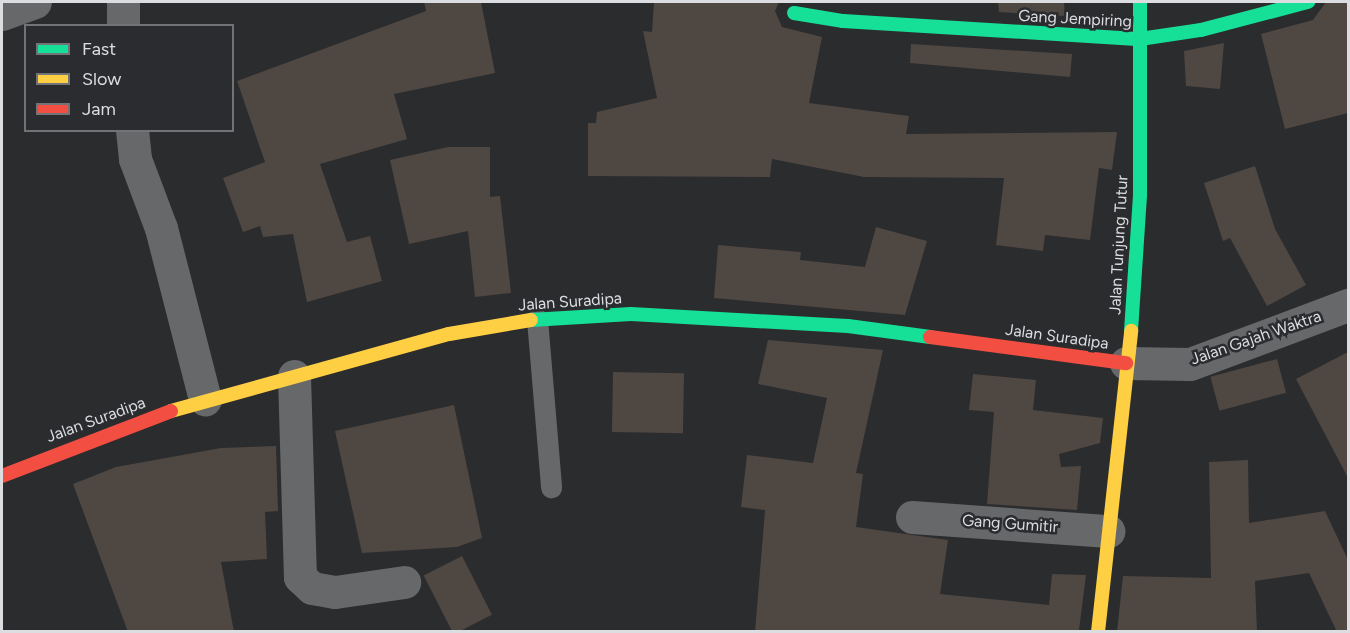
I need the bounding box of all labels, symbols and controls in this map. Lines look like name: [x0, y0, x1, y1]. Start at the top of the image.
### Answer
street label: Gang Jempiring: [1018, 6, 1132, 32]
legend: [24, 24, 234, 132]
text: Fast: [82, 38, 116, 60]
text: Slow: [82, 68, 121, 90]
text: Jam: [82, 98, 116, 120]
street label: Jalan Tunjung Tutur: [1106, 175, 1132, 315]
street label: Jalan Suradipa: [517, 289, 623, 315]
street label: Jalan Gajah Waktra: [1188, 307, 1324, 369]
street label: Jalan Suradipa: [1004, 320, 1110, 354]
street label: Jalan Suradipa: [44, 393, 148, 447]
street label: Gang Gumitir: [961, 511, 1059, 537]

